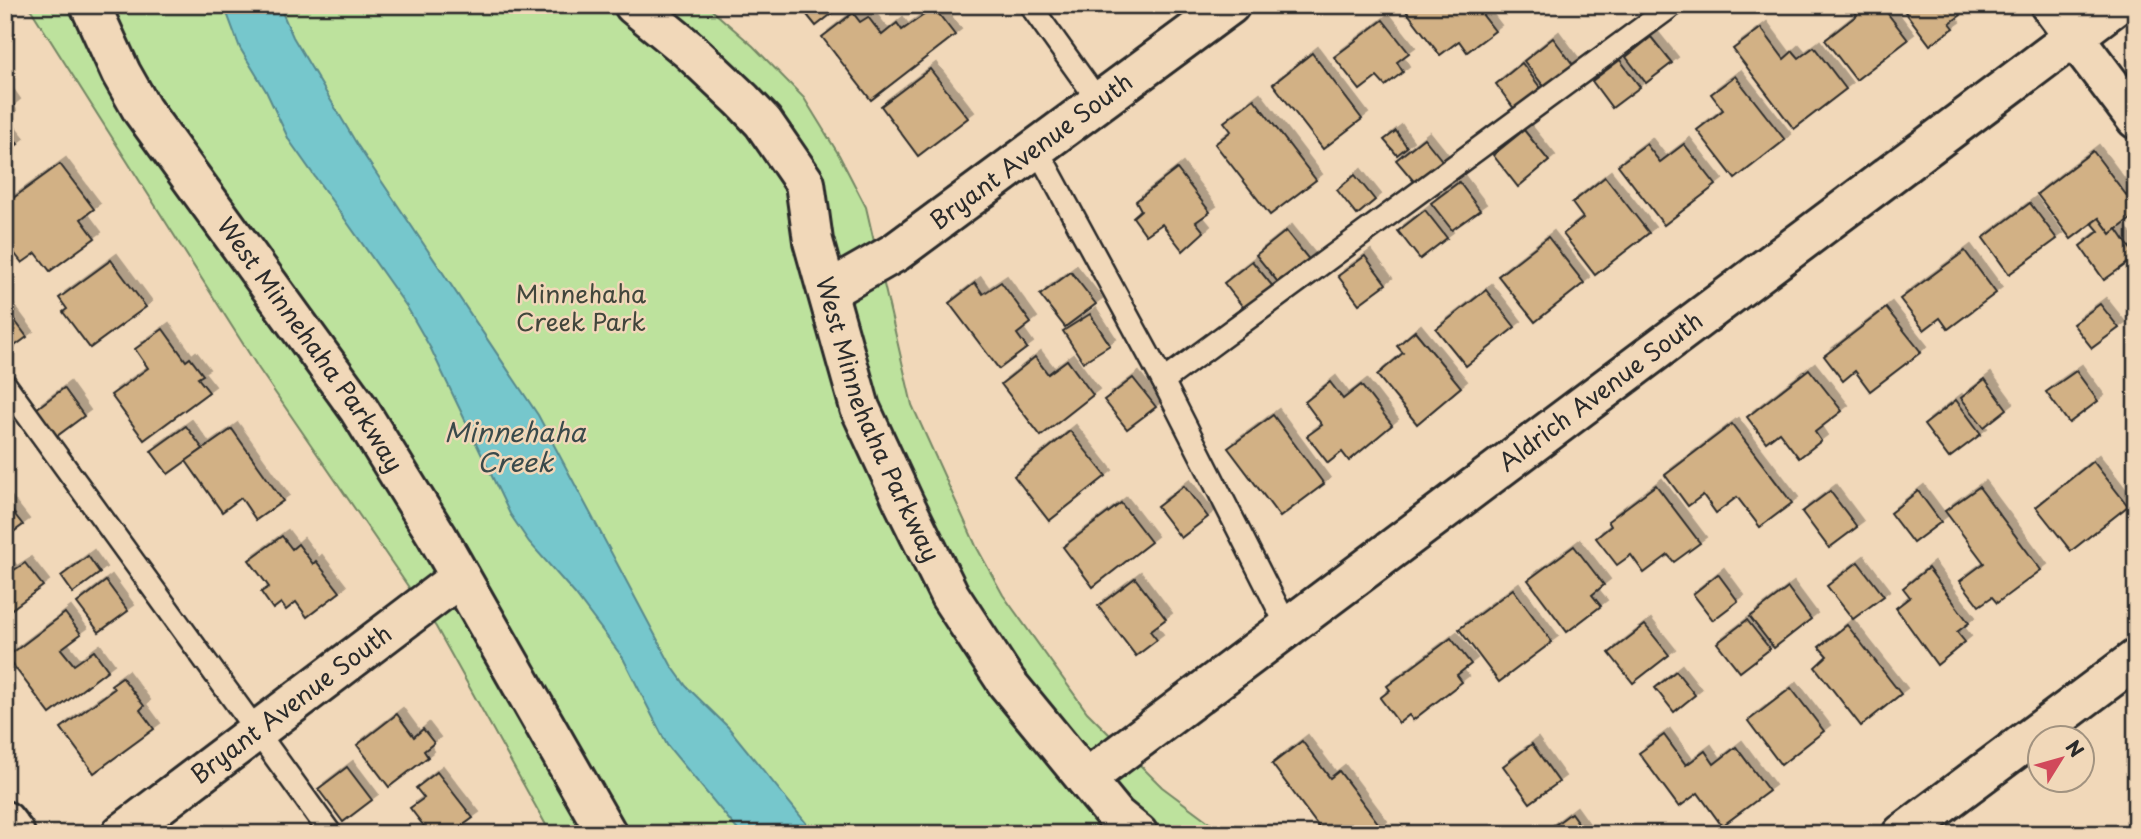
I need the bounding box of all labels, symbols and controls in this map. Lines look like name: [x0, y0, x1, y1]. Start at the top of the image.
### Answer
street label: Bryant Avenue South: [921, 63, 1139, 237]
street label: West Minnehaha Parkway: [209, 209, 413, 478]
street label: West Minnehaha Parkway: [808, 272, 950, 567]
park label: Minnehaha Creek Park: [516, 275, 646, 339]
street label: Aldrich Avenue South: [1490, 302, 1709, 479]
water label: Minnehaha Creek: [444, 412, 586, 481]
street label: Bryant Avenue South: [182, 615, 399, 791]
north arrow: [2025, 724, 2096, 794]
text: N: [2060, 734, 2091, 763]

